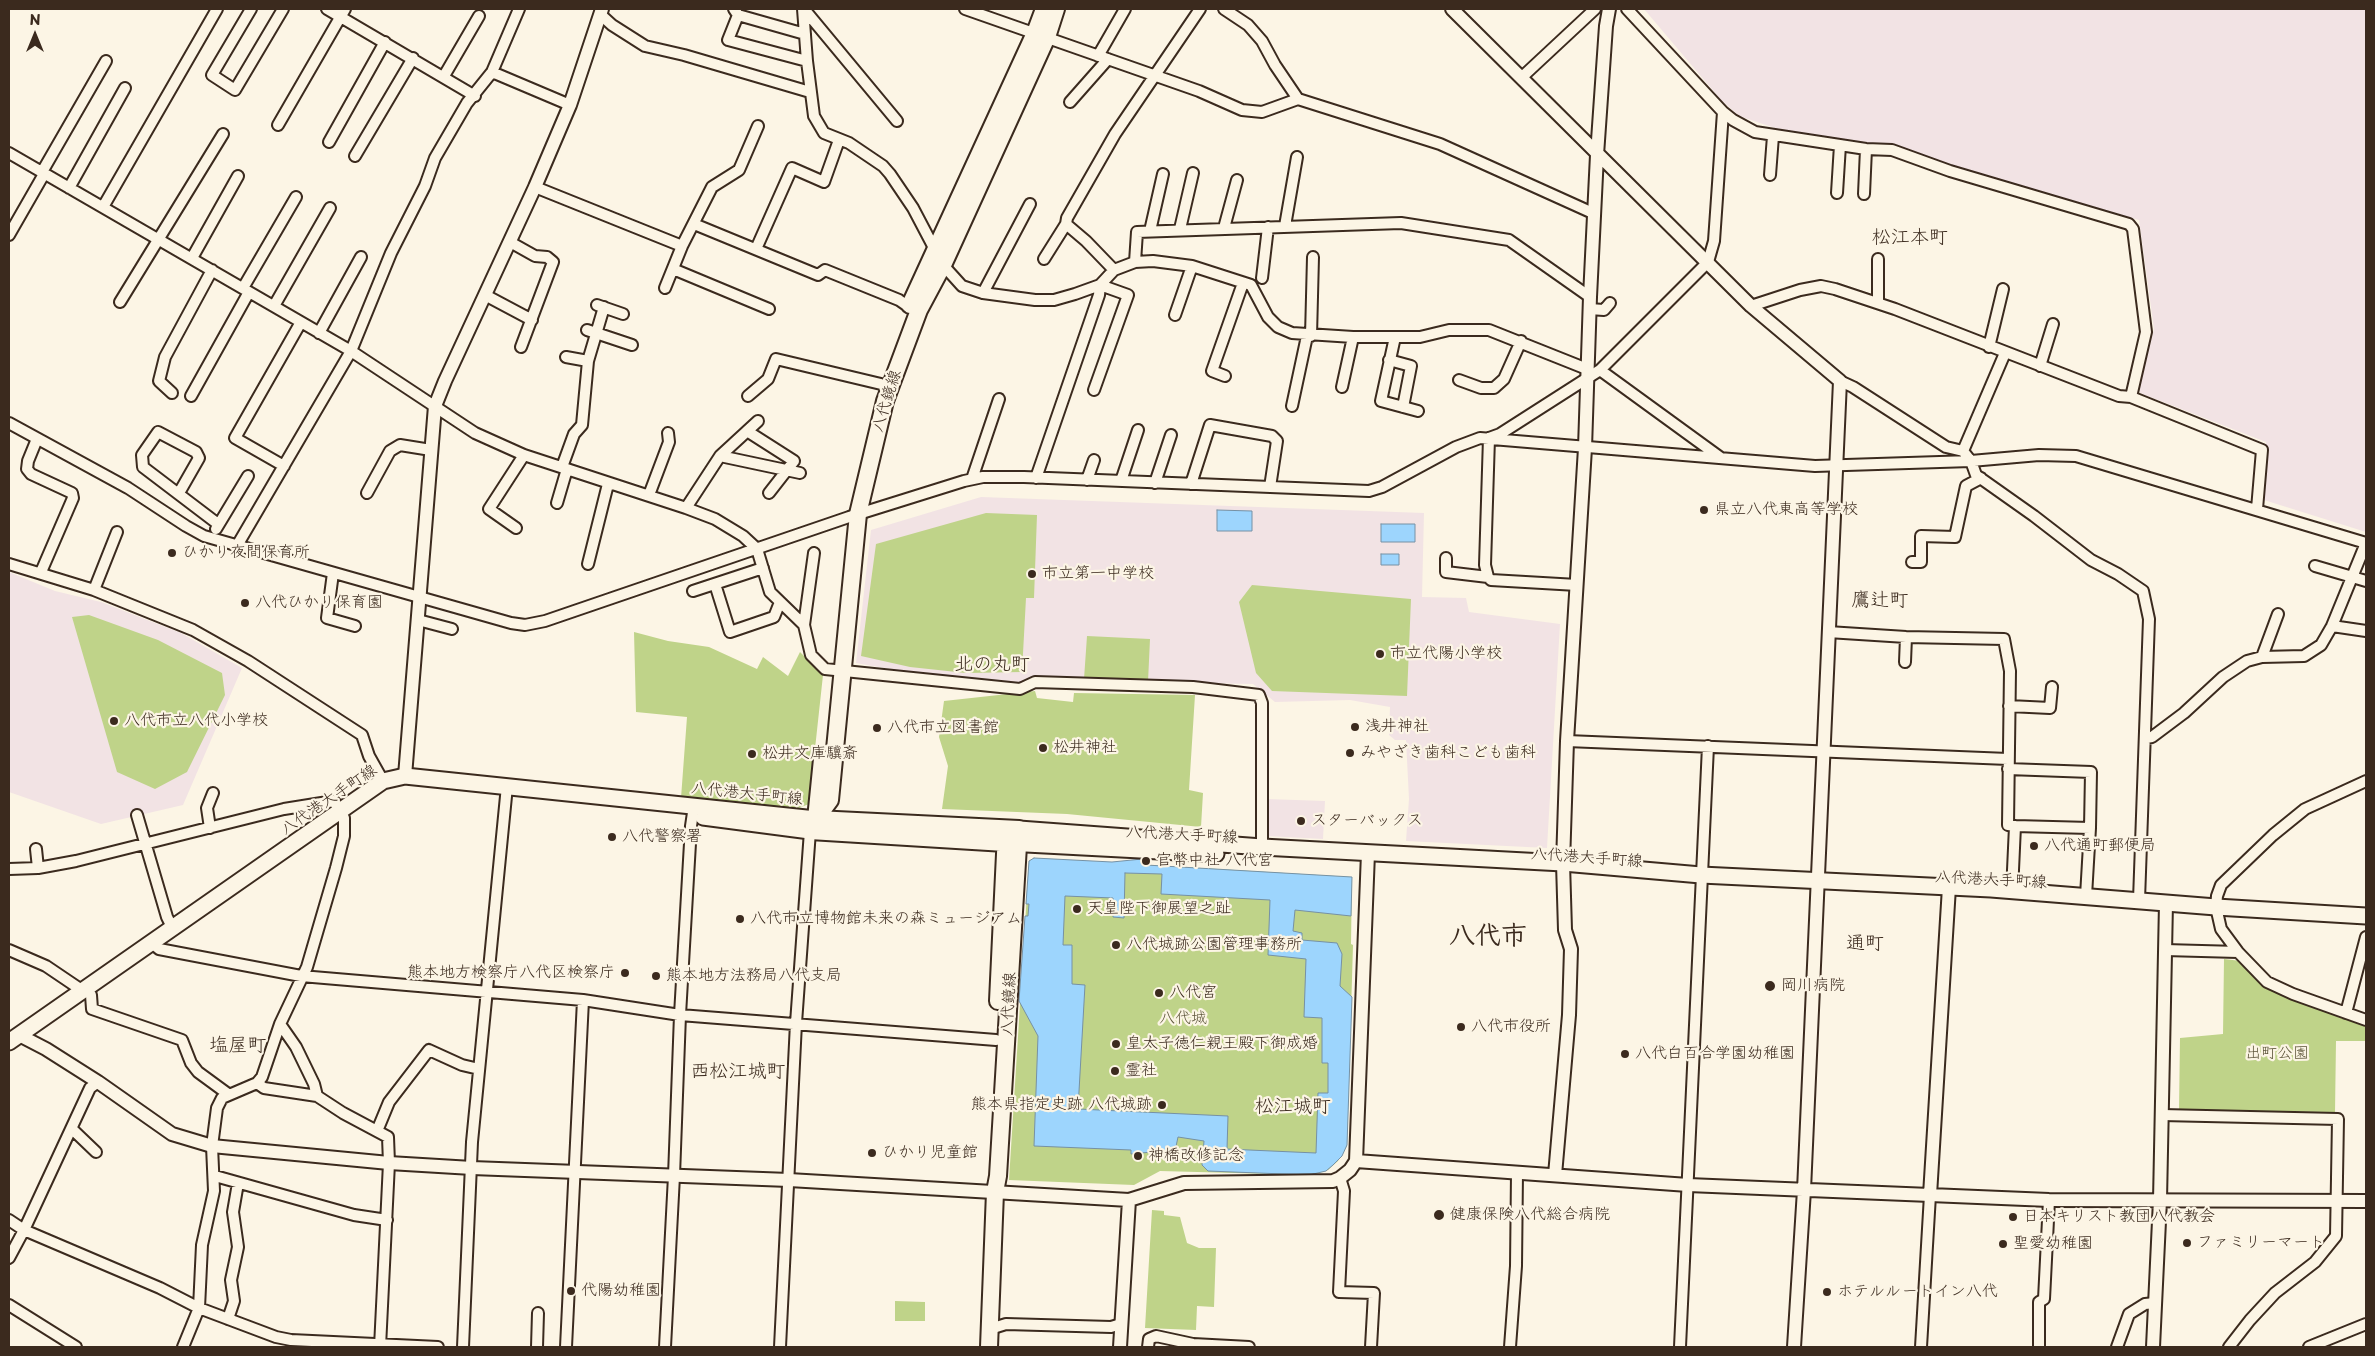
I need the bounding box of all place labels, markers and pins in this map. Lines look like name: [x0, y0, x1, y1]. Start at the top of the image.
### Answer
place label: 県立八代東高等学校: [1714, 500, 1858, 520]
marker: 県立八代東高等学校: [1698, 504, 1710, 516]
place label: ひかり夜間保育所: [182, 543, 310, 563]
marker: ひかり夜間保育所: [166, 547, 178, 559]
place label: 市立第一中学校: [1042, 564, 1154, 584]
marker: 市立第一中学校: [1026, 568, 1038, 580]
place label: 八代ひかり保育園: [255, 593, 383, 613]
marker: 八代ひかり保育園: [239, 597, 251, 609]
place label: 市立代陽小学校: [1390, 644, 1502, 664]
marker: 市立代陽小学校: [1374, 648, 1386, 660]
place label: 八代市立八代小学校: [124, 711, 268, 731]
marker: 八代市立八代小学校: [108, 715, 120, 727]
place label: 浅井神社: [1365, 717, 1429, 737]
place label: 八代市立図書館: [887, 718, 999, 738]
marker: 浅井神社: [1349, 721, 1361, 733]
marker: 八代市立図書館: [871, 722, 883, 734]
place label: 松井神社: [1053, 738, 1117, 758]
marker: 松井神社: [1037, 742, 1049, 754]
place label: みやざき歯科こども歯科: [1360, 743, 1536, 763]
place label: 松井文庫驥斎: [762, 744, 858, 764]
marker: みやざき歯科こども歯科: [1344, 747, 1356, 759]
marker: 松井文庫驥斎: [746, 748, 758, 760]
place label: スターバックス: [1311, 811, 1423, 831]
marker: スターバックス: [1295, 815, 1307, 827]
place label: 八代警察署: [622, 827, 702, 847]
marker: 八代警察署: [606, 831, 618, 843]
place label: 八代通町郵便局: [2044, 836, 2156, 856]
marker: 八代通町郵便局: [2028, 840, 2040, 852]
place label: 官幣中社 八代宮: [1156, 851, 1273, 871]
marker: 官幣中社 八代宮: [1140, 855, 1152, 867]
place label: 天皇陛下御展望之趾: [1087, 899, 1231, 919]
marker: 天皇陛下御展望之趾: [1071, 903, 1083, 915]
place label: 八代市立博物館未来の森ミュージアム: [750, 909, 1022, 929]
marker: 八代市立博物館未来の森ミュージアム: [734, 913, 746, 925]
place label: 八代城跡公園管理事務所: [1126, 935, 1302, 955]
marker: 八代城跡公園管理事務所: [1110, 939, 1122, 951]
place label: 熊本地方検察庁八代区検察庁: [407, 963, 615, 983]
place label: 熊本地方法務局八代支局: [666, 966, 842, 986]
marker: 熊本地方検察庁八代区検察庁: [619, 967, 631, 979]
marker: 熊本地方法務局八代支局: [650, 970, 662, 982]
place label: 岡川病院: [1781, 976, 1845, 996]
marker: 岡川病院: [1763, 979, 1777, 993]
place label: 八代宮: [1169, 983, 1217, 1003]
marker: 八代宮: [1153, 987, 1165, 999]
place label: 八代市役所: [1471, 1017, 1551, 1037]
marker: 八代市役所: [1455, 1021, 1467, 1033]
place label: 皇太子徳仁親王殿下御成婚: [1126, 1034, 1318, 1054]
marker: 皇太子徳仁親王殿下御成婚: [1110, 1038, 1122, 1050]
place label: 八代白百合学園幼稚園: [1635, 1044, 1795, 1064]
marker: 八代白百合学園幼稚園: [1619, 1048, 1631, 1060]
place label: 霊社: [1125, 1061, 1157, 1081]
marker: 霊社: [1109, 1065, 1121, 1077]
place label: 熊本県指定史跡 八代城跡: [971, 1095, 1152, 1115]
marker: 熊本県指定史跡 八代城跡: [1156, 1099, 1168, 1111]
place label: ひかり児童館: [882, 1143, 978, 1163]
place label: 神橋改修記念: [1148, 1146, 1244, 1166]
marker: ひかり児童館: [866, 1147, 878, 1159]
marker: 神橋改修記念: [1132, 1150, 1144, 1162]
place label: 健康保険八代総合病院: [1450, 1205, 1610, 1225]
place label: 日本キリスト教団八代教会: [2023, 1207, 2215, 1227]
marker: 健康保険八代総合病院: [1432, 1208, 1446, 1222]
marker: 日本キリスト教団八代教会: [2007, 1211, 2019, 1223]
place label: ファミリーマート: [2197, 1233, 2325, 1253]
place label: 聖愛幼稚園: [2013, 1234, 2093, 1254]
marker: ファミリーマート: [2181, 1237, 2193, 1249]
marker: 聖愛幼稚園: [1997, 1238, 2009, 1250]
place label: 代陽幼稚園: [581, 1281, 661, 1301]
place label: ホテルルートイン八代: [1837, 1282, 1998, 1302]
marker: 代陽幼稚園: [565, 1285, 577, 1297]
marker: ホテルルートイン八代: [1821, 1286, 1833, 1298]

